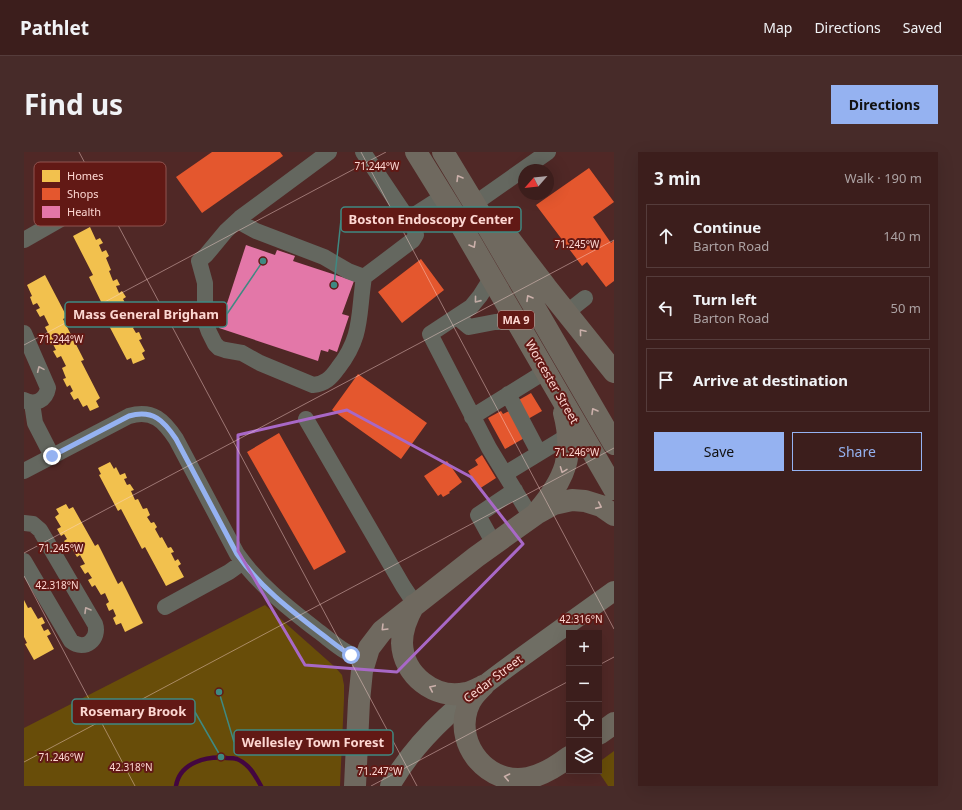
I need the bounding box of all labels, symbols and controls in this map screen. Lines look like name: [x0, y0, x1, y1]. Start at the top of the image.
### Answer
text: Pathlet: [20, 15, 89, 41]
text: Map: [763, 18, 792, 37]
text: Directions: [814, 18, 881, 37]
text: Saved: [903, 18, 942, 37]
text: Find us: [24, 85, 123, 123]
button: Directions: [831, 85, 938, 124]
text: 71.244°W: [355, 159, 400, 173]
legend: [34, 162, 166, 226]
north arrow: [518, 164, 554, 200]
text: 3 min: [654, 167, 701, 190]
text: Homes: [67, 168, 104, 183]
text: Walk · 190 m: [844, 169, 922, 187]
one-way arrow: [456, 175, 463, 182]
text: Shops: [67, 186, 99, 201]
text: Health: [67, 204, 101, 219]
callout: Boston Endoscopy Center: [341, 207, 521, 232]
text: Boston Endoscopy Center: [349, 210, 514, 228]
text: Continue: [693, 217, 761, 237]
icon: ahead: [655, 225, 677, 247]
text: 140 m: [883, 227, 921, 245]
text: 71.245°W: [555, 237, 600, 251]
text: Barton Road: [693, 237, 769, 255]
one-way arrow: [468, 241, 475, 248]
text: Turn left: [693, 289, 757, 309]
one-way arrow: [475, 295, 482, 302]
one-way arrow: [527, 295, 534, 302]
icon: left: [655, 297, 677, 319]
text: 50 m: [891, 299, 921, 317]
callout: Mass General Brigham: [65, 302, 227, 327]
text: Mass General Brigham: [73, 305, 219, 323]
text: Barton Road: [693, 309, 769, 327]
road number: MA 9: [498, 311, 534, 329]
one-way arrow: [580, 330, 587, 337]
text: 71.244°W: [39, 332, 84, 346]
street label: Worcester Street: [522, 337, 584, 427]
one-way arrow: [37, 365, 45, 373]
icon: arrive: [655, 369, 677, 391]
text: Arrive at destination: [693, 370, 848, 390]
one-way arrow: [592, 407, 599, 415]
button: Save: [654, 432, 784, 471]
button: Share: [792, 432, 922, 471]
text: 71.246°W: [555, 445, 600, 459]
route end: [43, 447, 61, 465]
one-way arrow: [560, 466, 568, 473]
one-way arrow: [595, 501, 602, 509]
text: 71.245°W: [39, 541, 84, 555]
text: 42.318°N: [35, 578, 79, 592]
one-way arrow: [84, 607, 91, 614]
text: 42.316°N: [559, 612, 603, 626]
one-way arrow: [381, 624, 389, 631]
map controls: [566, 630, 602, 774]
button: +: [566, 630, 602, 666]
route start: [342, 646, 360, 664]
street label: Cedar Street: [460, 650, 526, 706]
button: −: [566, 666, 602, 702]
one-way arrow: [429, 685, 437, 693]
callout: Rosemary Brook: [72, 699, 195, 724]
text: Rosemary Brook: [80, 702, 187, 720]
button: locate: [566, 702, 602, 738]
callout: Wellesley Town Forest: [234, 730, 393, 755]
text: Wellesley Town Forest: [242, 733, 385, 751]
button: layers: [566, 738, 602, 774]
text: 71.246°W: [39, 750, 84, 764]
text: 42.318°N: [109, 760, 153, 774]
text: 71.247°W: [358, 764, 403, 778]
one-way arrow: [504, 774, 510, 782]

